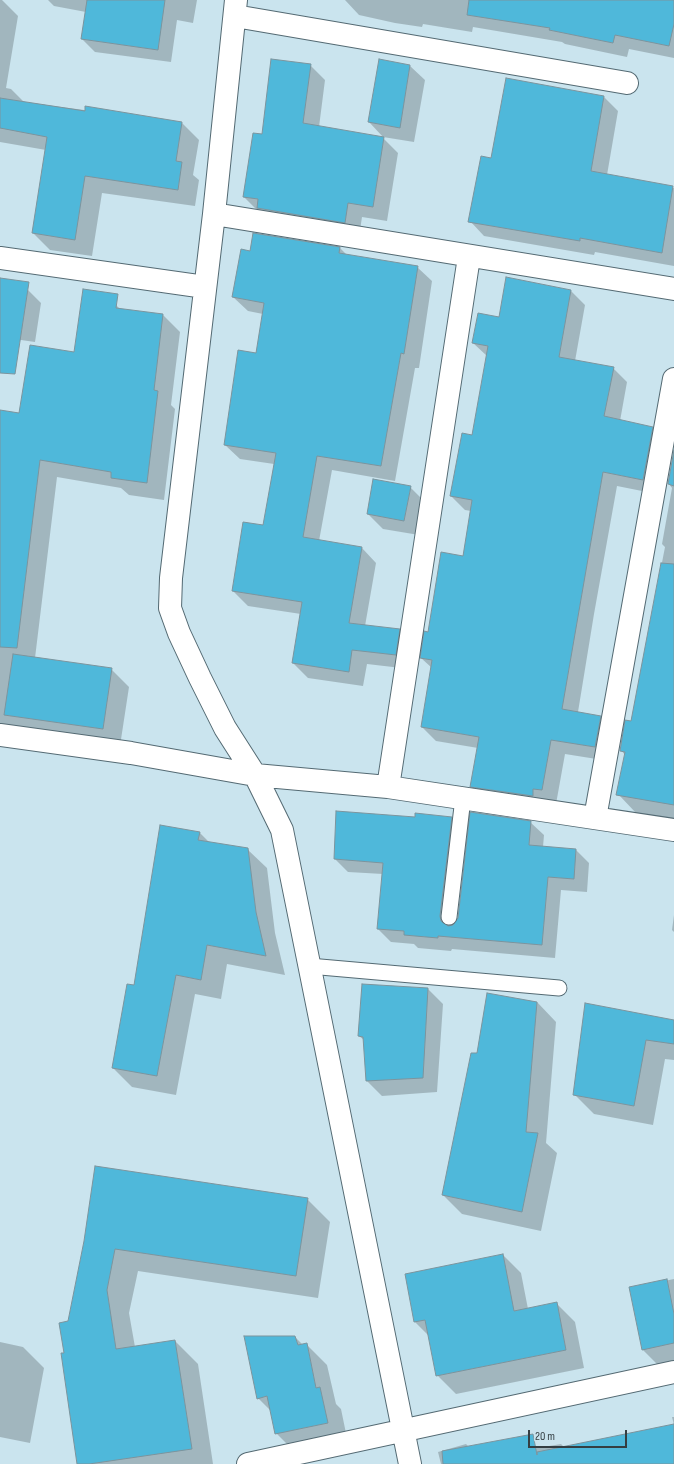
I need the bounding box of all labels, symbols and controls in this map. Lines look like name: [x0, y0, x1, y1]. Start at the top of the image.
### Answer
scale bar: [530, 1422, 629, 1448]
text: 20 m: [535, 1429, 555, 1444]

